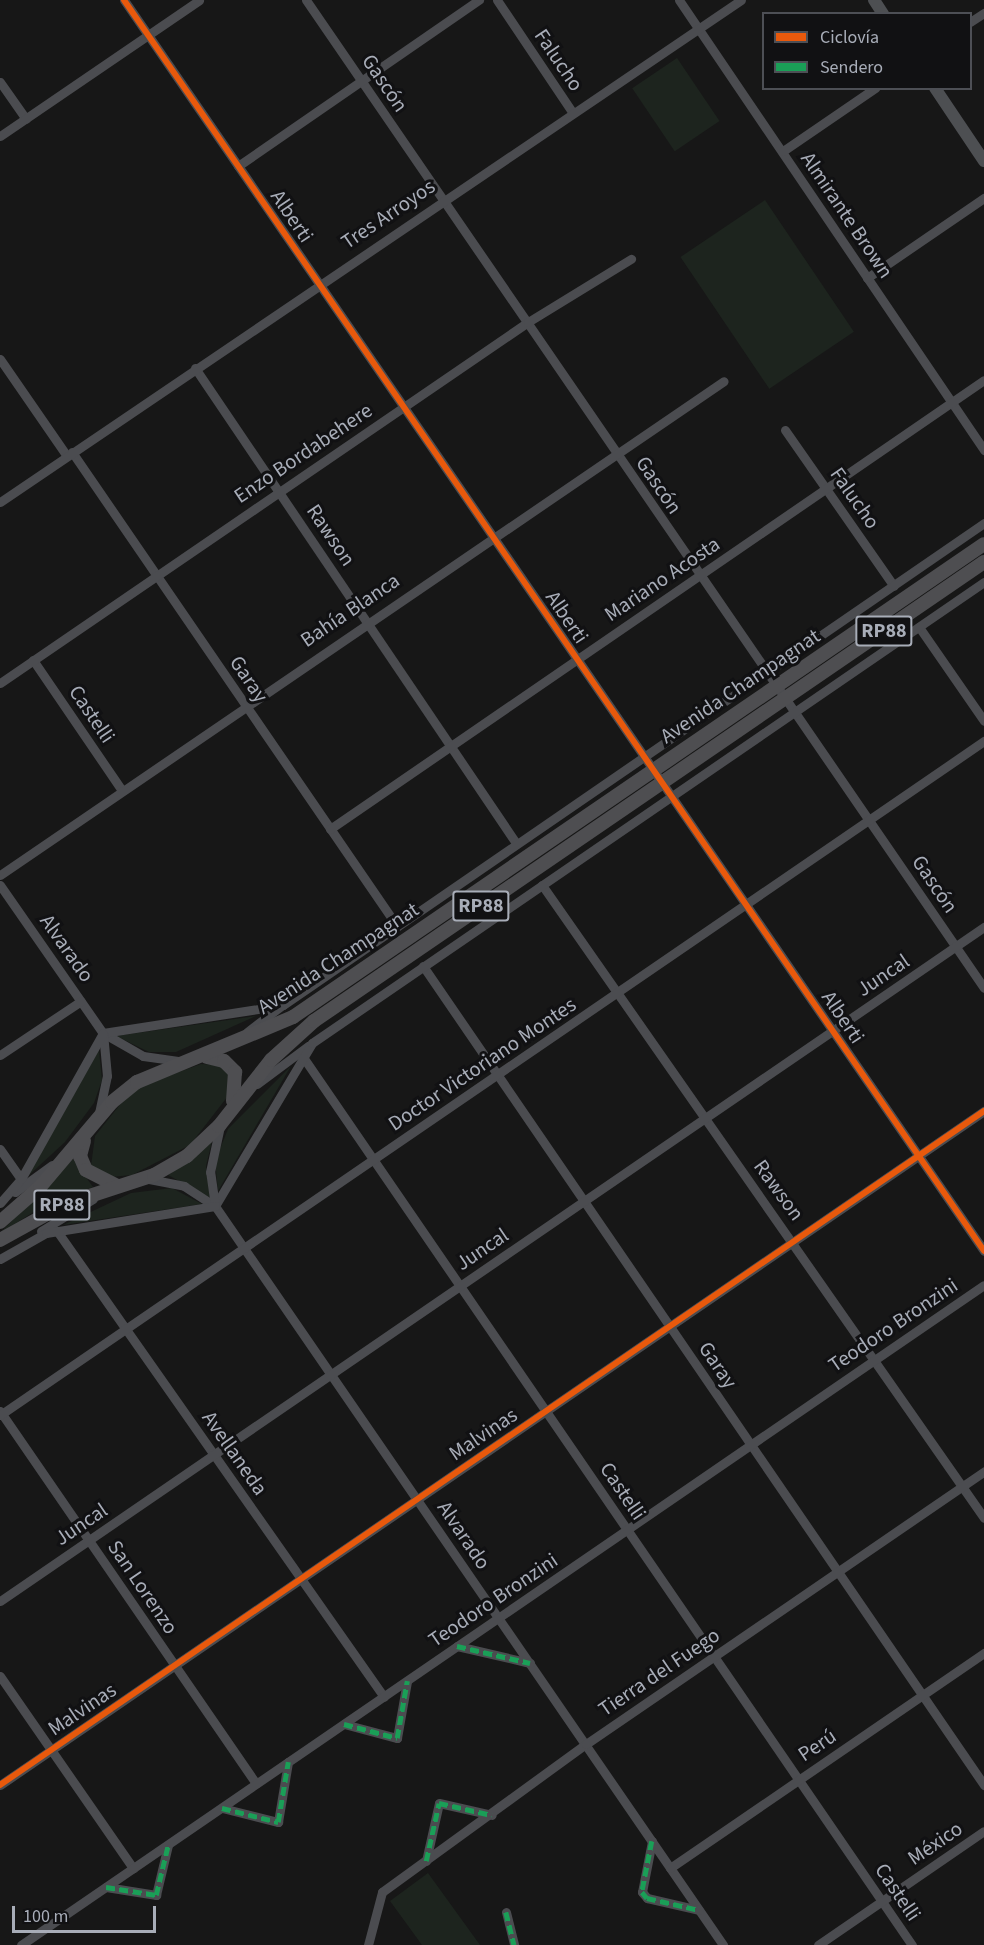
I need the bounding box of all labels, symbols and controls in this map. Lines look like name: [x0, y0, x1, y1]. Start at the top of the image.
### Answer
legend: [762, 12, 972, 90]
street label: Falucho: [529, 24, 589, 96]
text: Ciclovía: [820, 25, 879, 50]
street label: Gascón: [357, 49, 413, 117]
text: Sendero: [820, 55, 883, 80]
street label: Almirante Brown: [795, 147, 899, 283]
street label: Tres Arroyos: [336, 173, 440, 255]
street label: Alberti: [265, 185, 319, 247]
street label: Enzo Bordabehere: [229, 397, 377, 509]
street label: Gascón: [631, 451, 687, 519]
street label: Falucho: [825, 462, 885, 534]
street label: Rawson: [301, 499, 361, 571]
street label: Mariano Acosta: [600, 531, 724, 627]
street label: Bahía Blanca: [296, 568, 404, 652]
street label: Alberti: [540, 586, 594, 648]
road number: RP88: [854, 614, 914, 648]
street label: Avenida Champagnat: [655, 623, 825, 749]
street label: Garay: [224, 651, 274, 707]
street label: Castelli: [64, 680, 120, 748]
street label: Gascón: [907, 850, 963, 918]
road number: RP88: [451, 889, 511, 923]
street label: Avenida Champagnat: [253, 896, 423, 1020]
street label: Alvarado: [35, 909, 99, 987]
street label: Juncal: [852, 948, 914, 1002]
street label: Alberti: [816, 986, 870, 1048]
street label: Doctor Victoriano Montes: [383, 992, 581, 1136]
street label: Rawson: [748, 1155, 810, 1225]
road number: RP88: [32, 1188, 92, 1222]
street label: Juncal: [451, 1222, 513, 1276]
street label: Teodoro Bronzini: [824, 1273, 962, 1377]
street label: Garay: [693, 1337, 743, 1393]
street label: Malvinas: [444, 1402, 522, 1466]
street label: Avellaneda: [197, 1406, 273, 1500]
street label: Castelli: [595, 1457, 651, 1525]
street label: Alvarado: [432, 1496, 496, 1574]
street label: Juncal: [50, 1497, 112, 1551]
street label: San Lorenzo: [102, 1535, 184, 1639]
street label: Teodoro Bronzini: [424, 1548, 562, 1652]
street label: Tierra del Fuego: [594, 1622, 724, 1722]
street label: Malvinas: [43, 1677, 121, 1741]
street label: Perú: [793, 1723, 841, 1767]
street label: México: [903, 1816, 967, 1870]
street label: Castelli: [870, 1858, 926, 1926]
scale bar: [15, 1894, 159, 1932]
text: 100 m: [23, 1904, 68, 1929]

